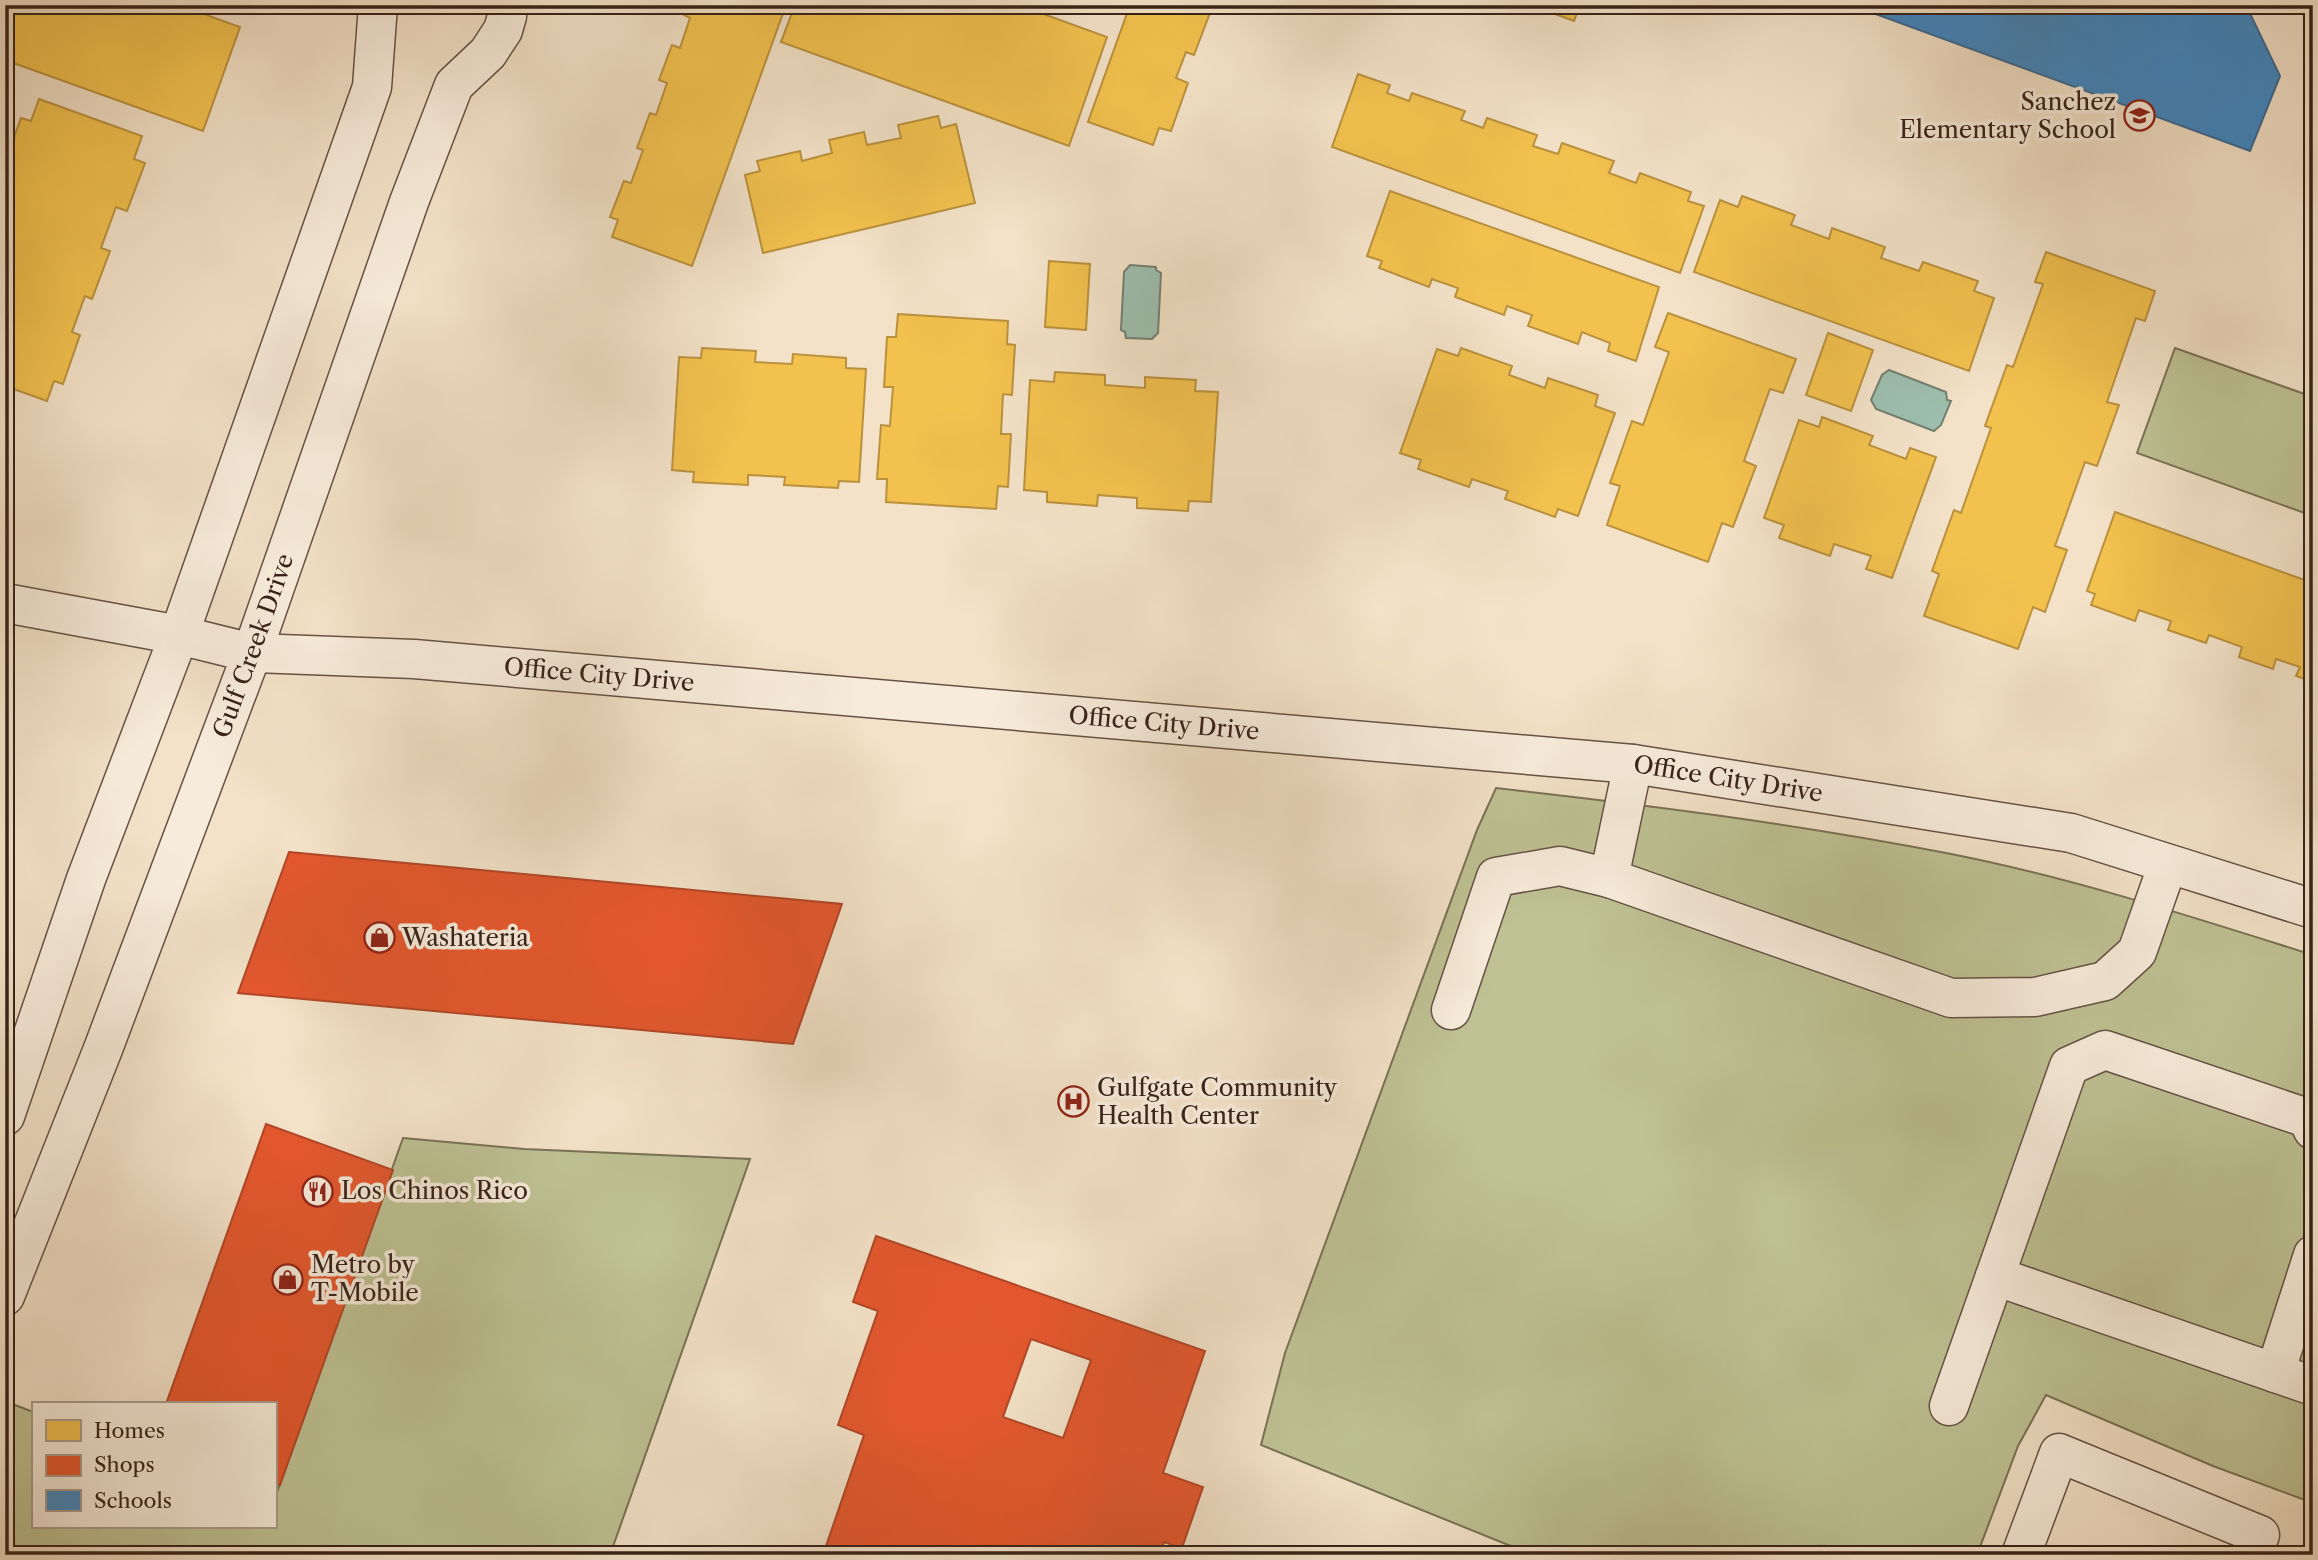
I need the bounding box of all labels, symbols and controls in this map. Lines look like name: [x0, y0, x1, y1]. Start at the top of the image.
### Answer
place label: Sanchez Elementary School: [1899, 87, 2116, 144]
school or university icon: Sanchez Elementary School: [2122, 99, 2156, 133]
street label: Gulf Creek Drive: [206, 550, 299, 742]
street label: Office City Drive: [503, 652, 696, 697]
street label: Office City Drive: [1068, 700, 1261, 746]
street label: Office City Drive: [1631, 749, 1825, 808]
shop icon: Washateria: [362, 921, 396, 955]
place label: Washateria: [401, 923, 529, 952]
place label: Gulfgate Community Health Center: [1097, 1073, 1338, 1130]
hospital icon: Gulfgate Community Health Center: [1057, 1085, 1091, 1119]
restaurant icon: Los Chinos Rico: [301, 1174, 335, 1208]
place label: Los Chinos Rico: [341, 1176, 528, 1205]
place label: Metro by T-Mobile: [311, 1250, 419, 1307]
shop icon: Metro by T-Mobile: [271, 1262, 305, 1296]
legend: [32, 1402, 276, 1528]
text: Homes: [94, 1418, 165, 1443]
text: Shops: [94, 1452, 155, 1477]
text: Schools: [94, 1488, 172, 1513]

